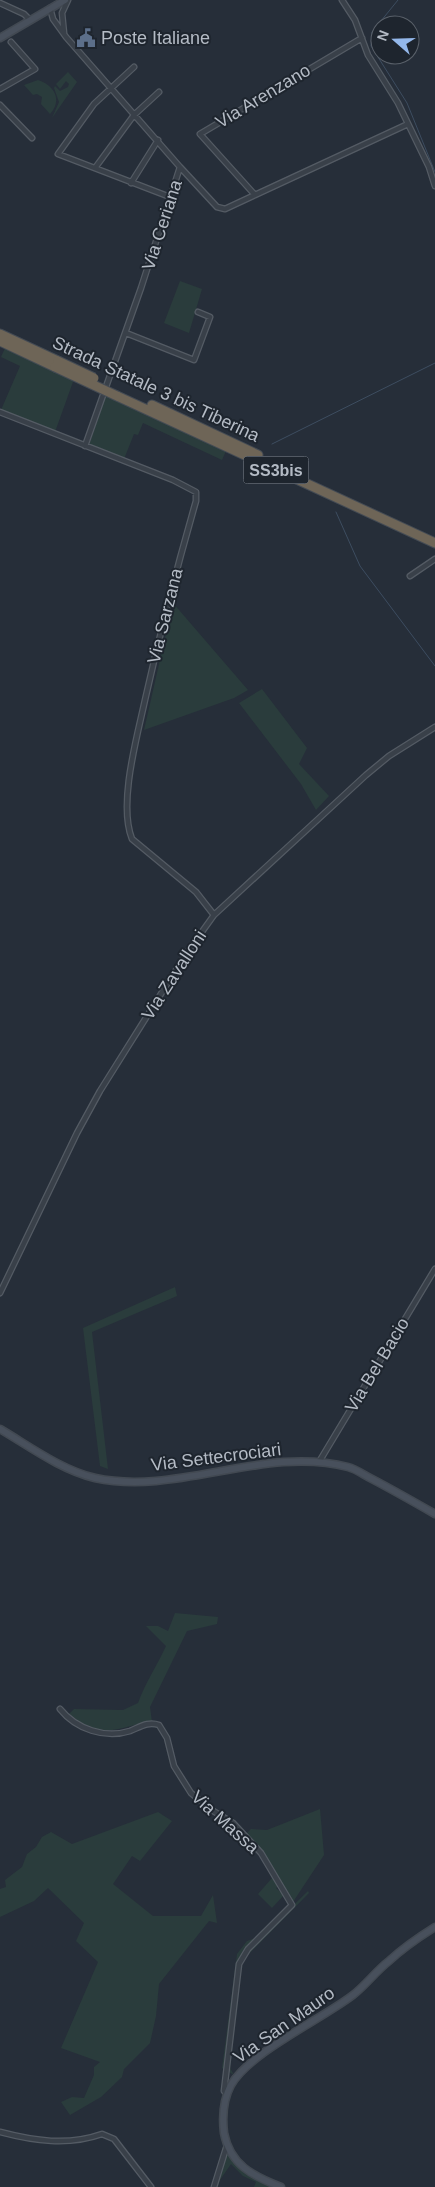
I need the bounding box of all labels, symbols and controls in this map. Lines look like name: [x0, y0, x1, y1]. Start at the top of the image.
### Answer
north arrow: [370, 15, 420, 65]
public building icon: Poste Italiane: [75, 27, 97, 49]
place label: Poste Italiane: [101, 28, 210, 48]
text: N: [374, 28, 392, 43]
street label: Via Arenzano: [212, 60, 314, 132]
street label: Via Ceriana: [138, 176, 186, 273]
street label: Strada Statale 3 bis Tiberina: [49, 332, 264, 446]
road number: SS3bis: [244, 456, 308, 484]
street label: Via Sarzana: [143, 565, 187, 666]
street label: Via Zavalloni: [138, 926, 210, 1024]
street label: Via Bel Bacio: [341, 1314, 413, 1416]
street label: Via Settecrociari: [150, 1439, 282, 1475]
street label: Via Massa: [187, 1787, 264, 1858]
street label: Via San Mauro: [230, 1983, 338, 2067]

